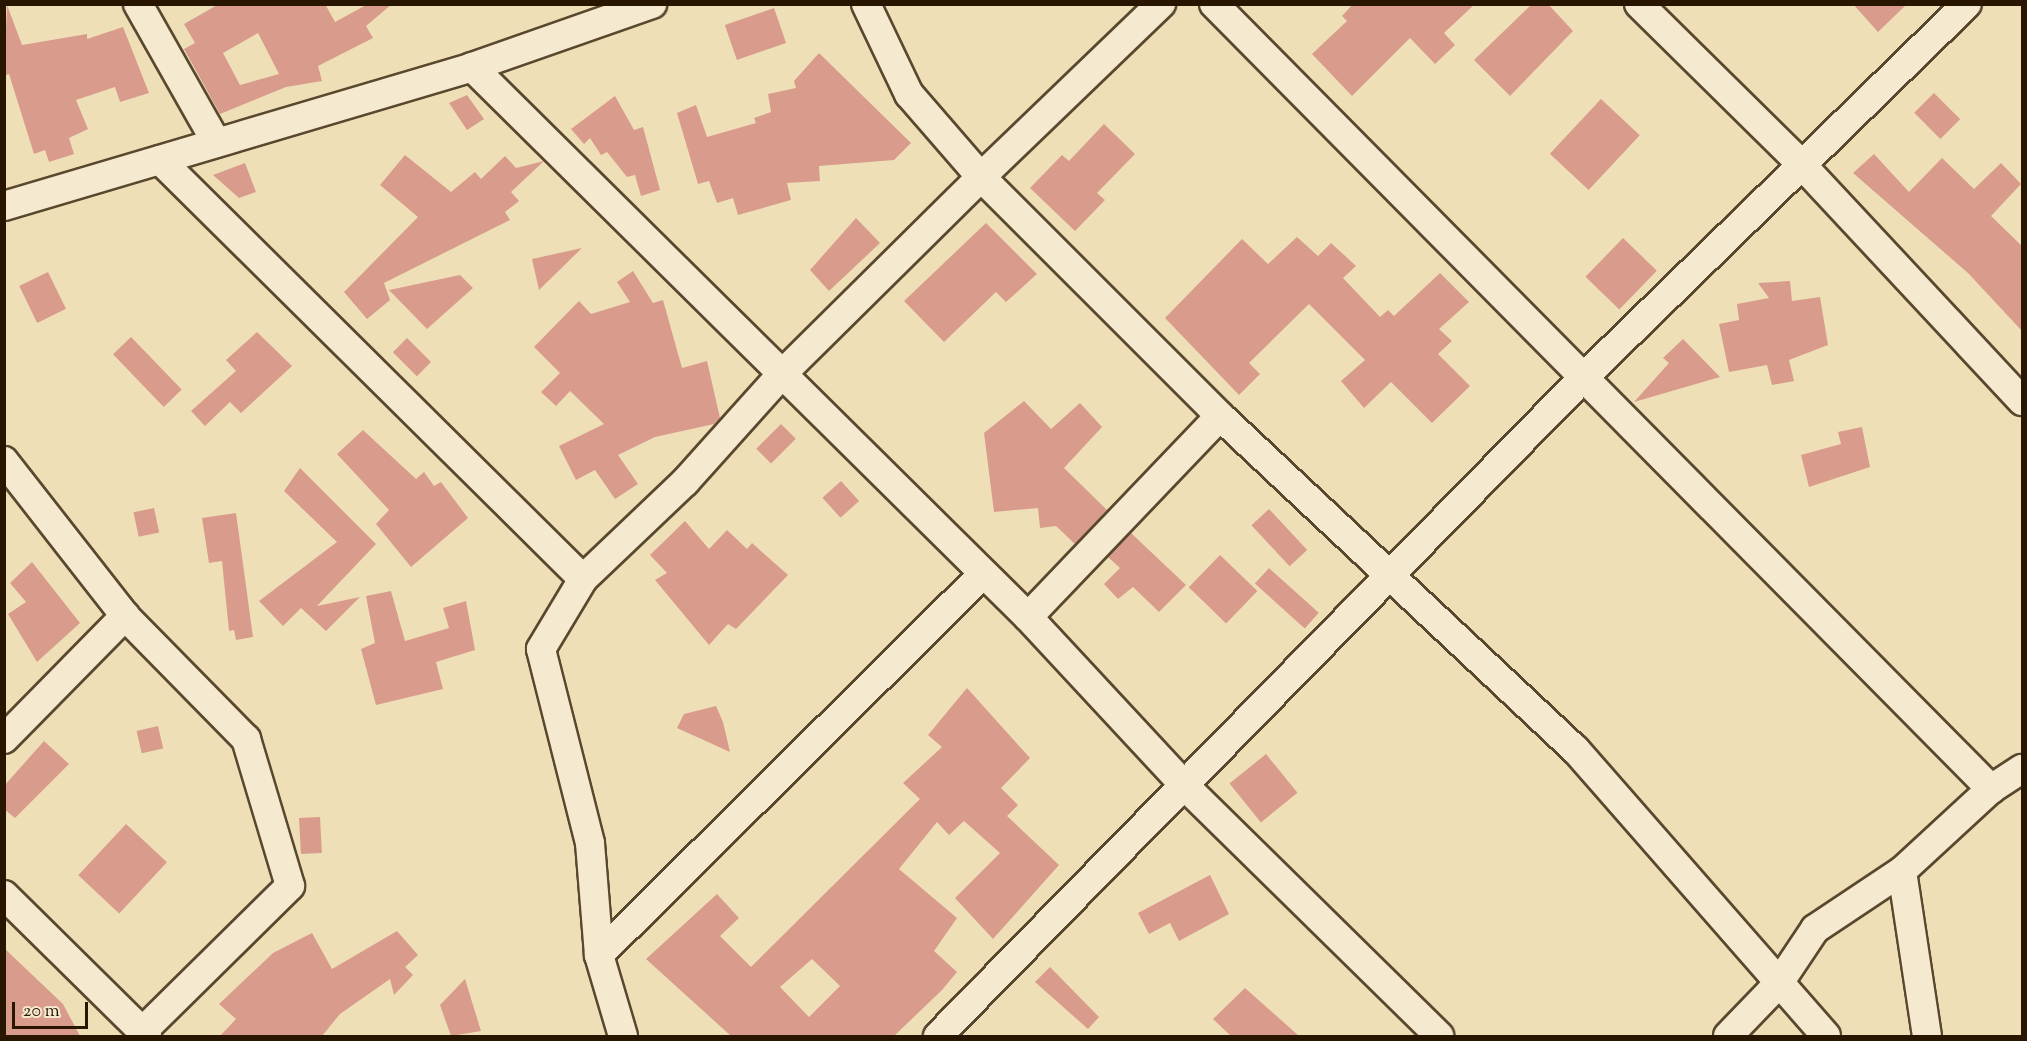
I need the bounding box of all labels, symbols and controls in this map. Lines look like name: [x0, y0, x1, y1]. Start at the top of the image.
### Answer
scale bar: [15, 990, 92, 1028]
text: 20 m: [23, 999, 60, 1025]

